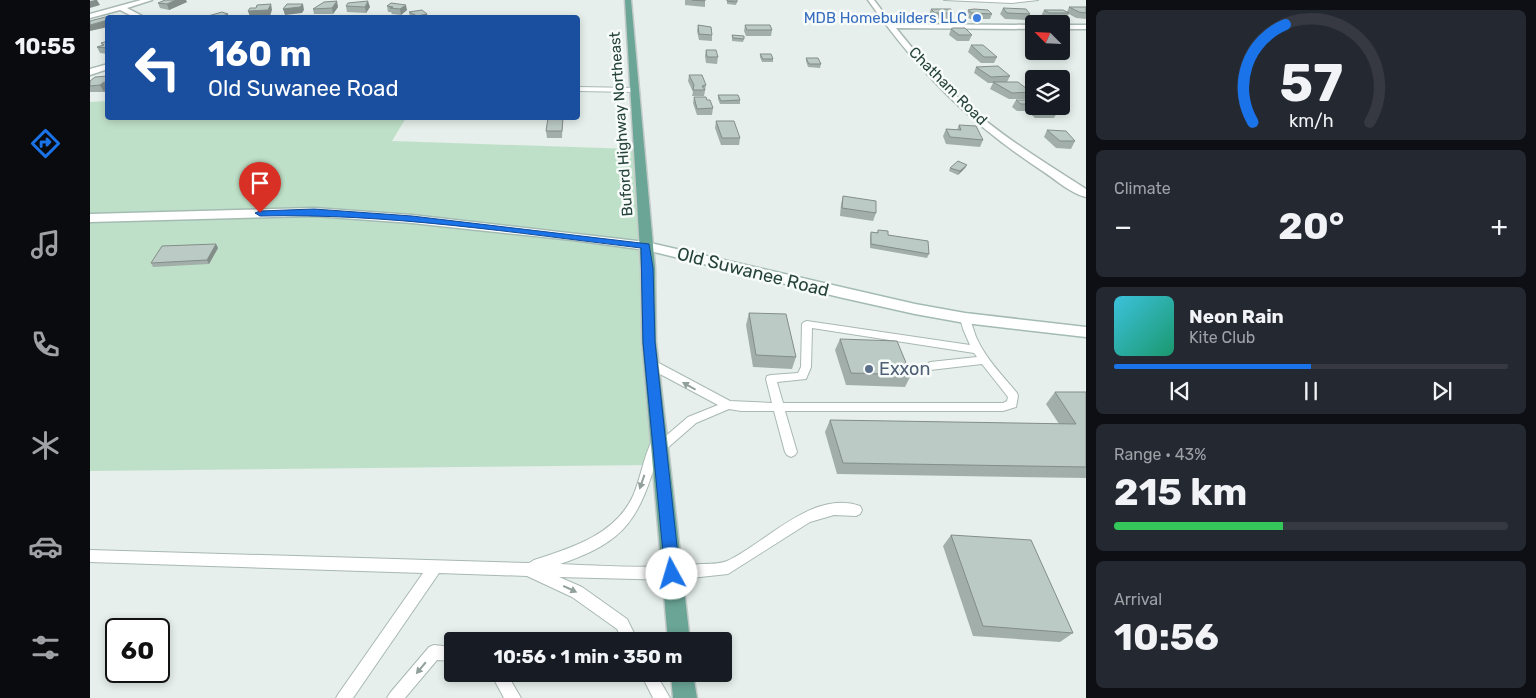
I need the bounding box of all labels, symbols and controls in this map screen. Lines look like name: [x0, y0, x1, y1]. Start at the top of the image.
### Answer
place label: MDB Homebuilders LLC: [804, 9, 967, 27]
marker: MDB Homebuilders LLC: [971, 12, 983, 24]
north arrow: [1025, 15, 1070, 60]
map controls: [1025, 15, 1070, 115]
street label: Buford Highway Northeast: [606, 31, 636, 217]
text: 10:55: [15, 33, 75, 60]
text: 160 m: [208, 33, 312, 75]
icon: left: [125, 35, 190, 100]
street label: Chatham Road: [905, 43, 991, 129]
text: 57: [1279, 52, 1343, 114]
button: layers: [1025, 70, 1070, 115]
text: Old Suwanee Road: [208, 75, 399, 102]
text: km/h: [1289, 110, 1333, 131]
icon: directions: [28, 126, 63, 161]
pin: [239, 162, 281, 213]
icon: arrive: [246, 169, 274, 197]
text: Climate: [1114, 179, 1171, 198]
text: 20°: [1278, 203, 1344, 249]
text: −: [1114, 210, 1132, 243]
text: +: [1491, 210, 1508, 243]
icon: music: [28, 227, 63, 262]
street label: Old Suwanee Road: [675, 242, 831, 302]
text: Neon Rain: [1189, 305, 1284, 328]
icon: phone: [28, 327, 63, 362]
text: Kite Club: [1189, 328, 1255, 347]
place label: Exxon: [879, 358, 930, 380]
marker: Exxon: [863, 363, 875, 375]
icon: previous: [1166, 377, 1194, 405]
icon: pause: [1297, 377, 1325, 405]
icon: next: [1428, 377, 1456, 405]
one-way arrow: [683, 381, 696, 390]
icon: climate: [28, 428, 63, 463]
text: Range · 43%: [1114, 445, 1206, 464]
text: 215 km: [1114, 469, 1247, 515]
one-way arrow: [638, 475, 646, 490]
icon: car: [28, 529, 63, 564]
position arrow: [645, 547, 697, 599]
one-way arrow: [563, 585, 577, 593]
text: Arrival: [1114, 590, 1162, 609]
text: 10:56: [1114, 614, 1219, 660]
speed limit sign: 60: [105, 618, 170, 683]
icon: filters: [28, 630, 63, 665]
text: 10:56 · 1 min · 350 m: [494, 645, 683, 668]
one-way arrow: [415, 661, 426, 674]

